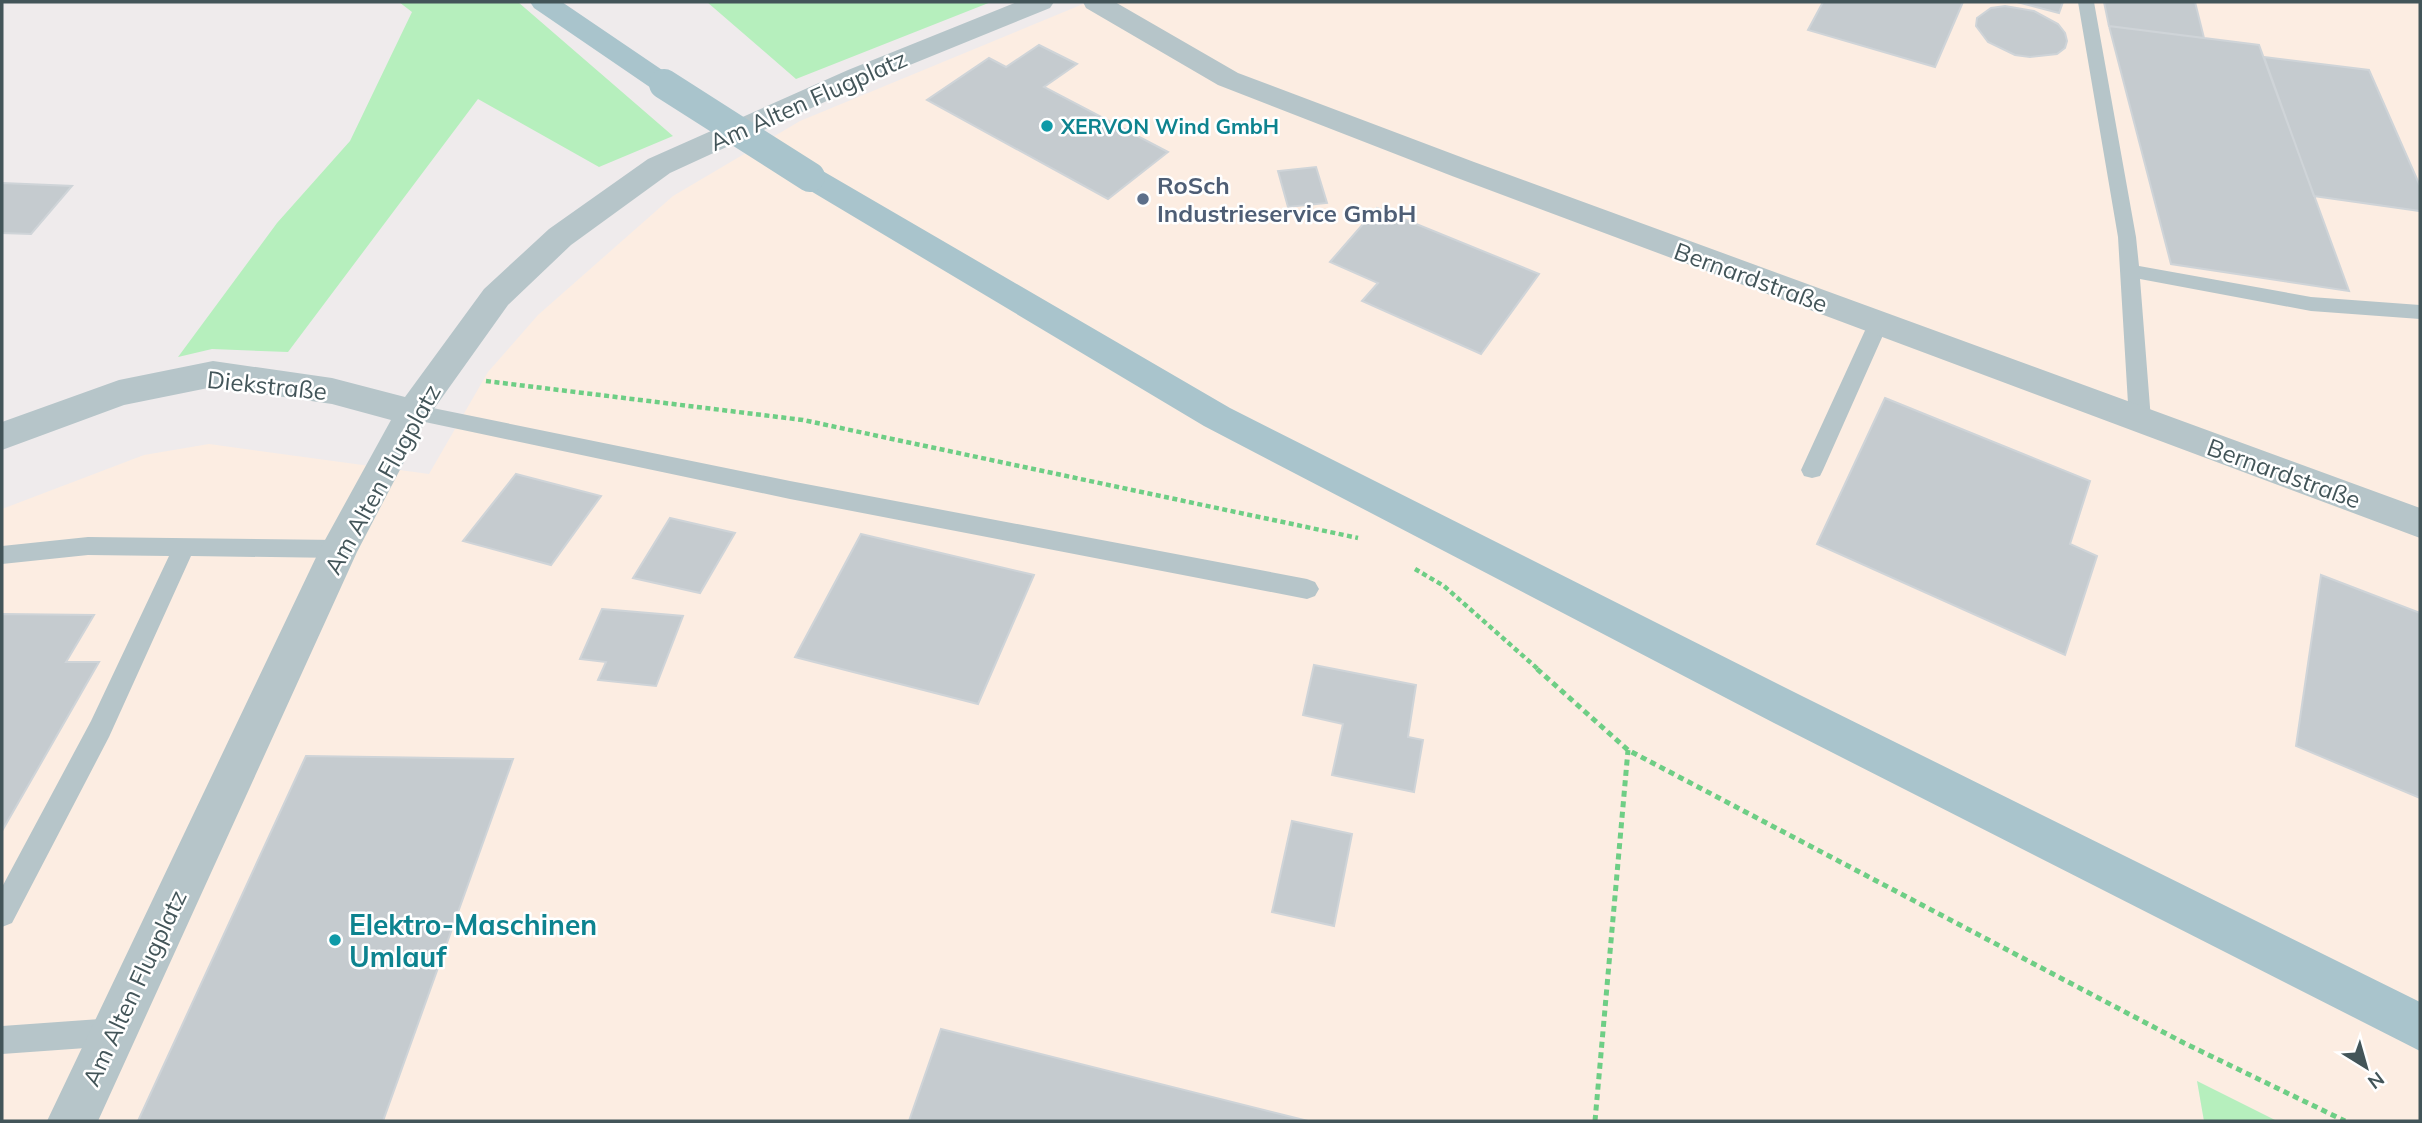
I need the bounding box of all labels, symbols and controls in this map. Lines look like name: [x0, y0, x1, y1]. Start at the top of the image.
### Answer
street label: Am Alten Flugplatz: [705, 43, 911, 157]
place label: XERVON Wind GmbH: [1060, 113, 1279, 139]
marker: XERVON Wind GmbH: [1039, 118, 1055, 134]
place label: RoSch Industrieservice GmbH: [1157, 170, 1416, 228]
marker: RoSch Industrieservice GmbH: [1135, 191, 1151, 207]
street label: Bernardstraße: [1670, 235, 1832, 319]
street label: Diekstraße: [206, 364, 328, 406]
street label: Am Alten Flugplatz: [317, 379, 447, 579]
street label: Bernardstraße: [2203, 431, 2365, 515]
street label: Am Alten Flugplatz: [75, 885, 193, 1091]
place label: Elektro-Maschinen Umlauf: [349, 907, 597, 974]
marker: Elektro-Maschinen Umlauf: [327, 932, 343, 948]
north arrow: [2331, 1032, 2401, 1102]
text: N: [2363, 1067, 2389, 1094]

